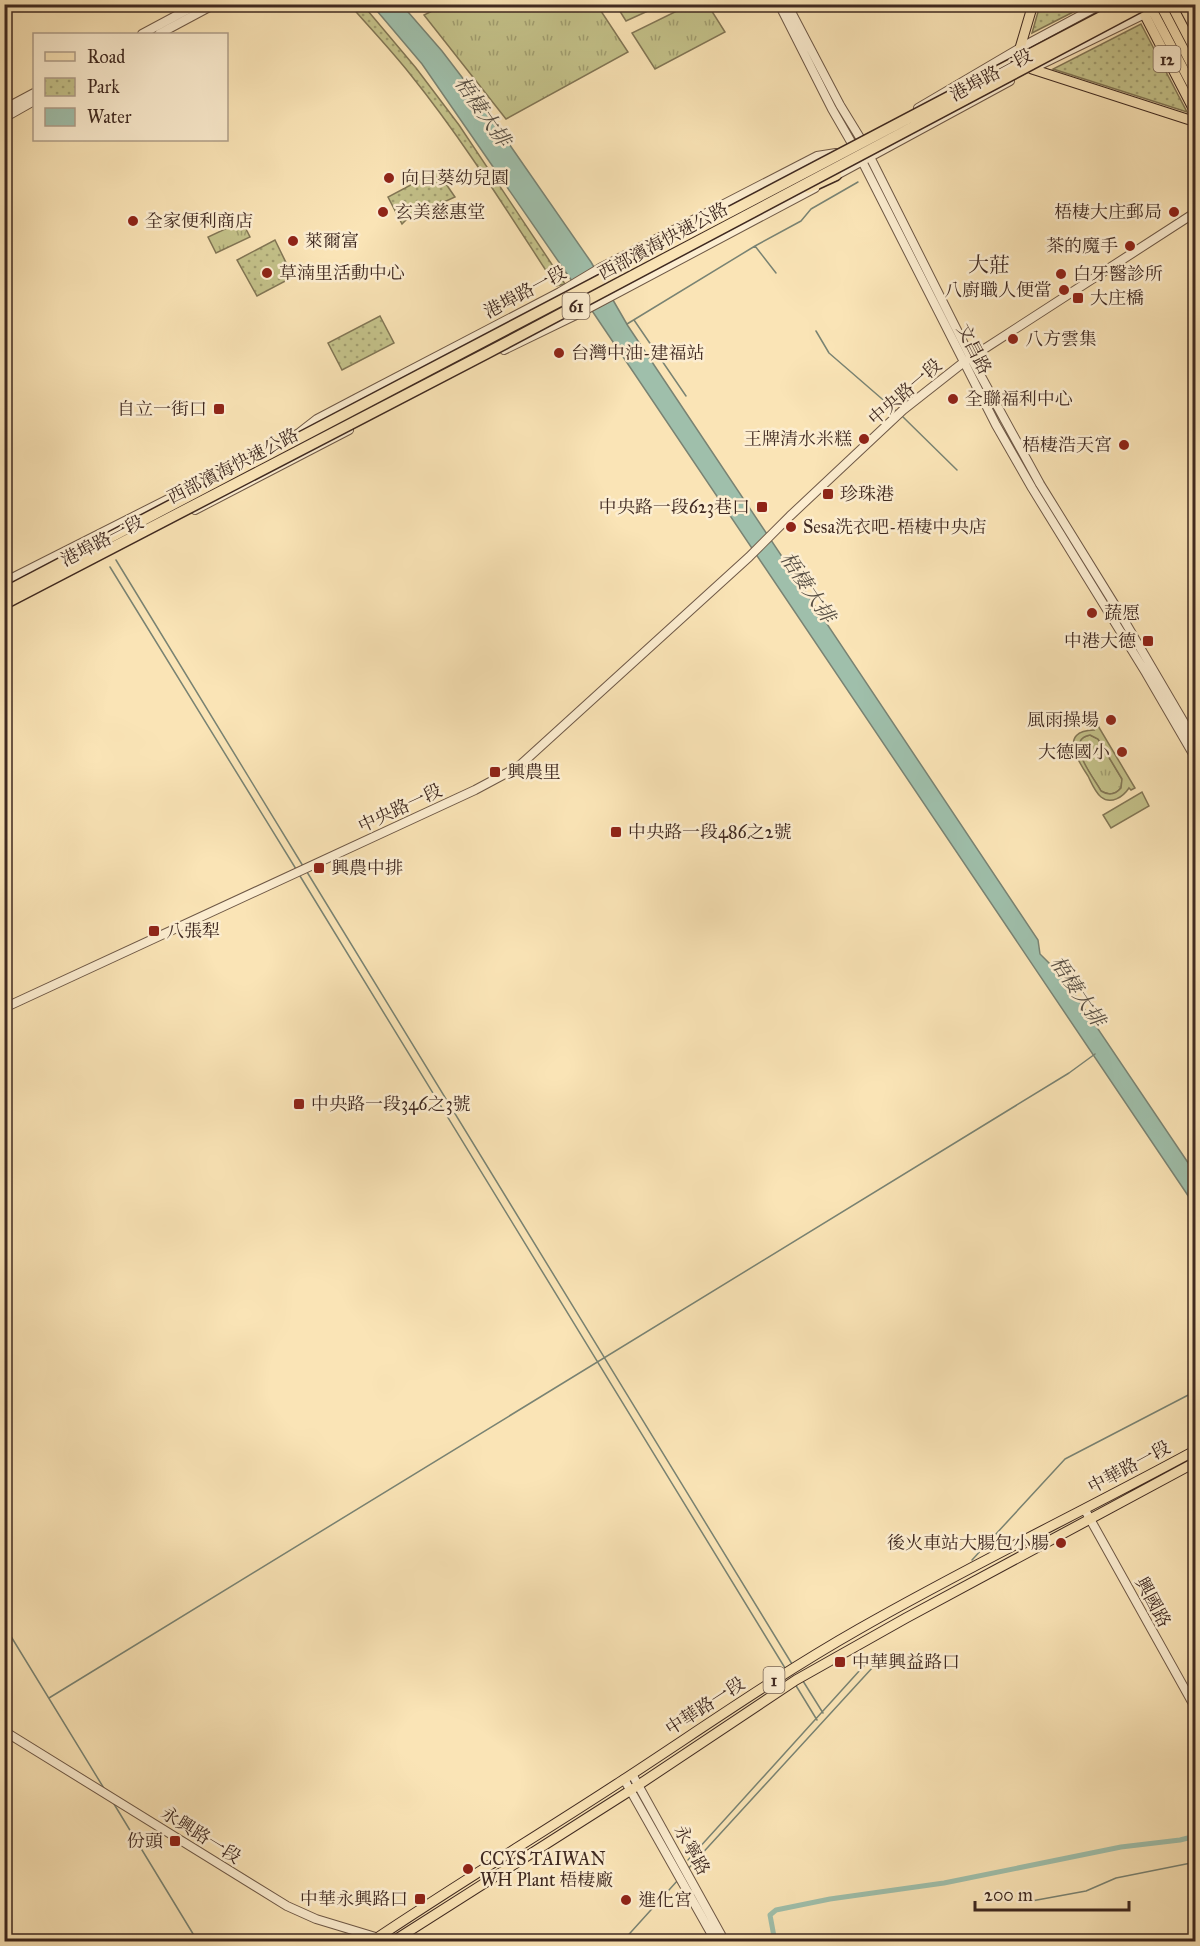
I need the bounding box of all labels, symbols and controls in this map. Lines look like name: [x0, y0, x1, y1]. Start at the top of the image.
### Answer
legend: [33, 33, 228, 141]
street label: 港埠路一段: [946, 44, 1036, 106]
text: Road: [87, 46, 125, 68]
road number: 12: [1154, 46, 1180, 72]
water label: 梧棲大排: [450, 71, 517, 153]
text: Park: [87, 76, 120, 98]
text: Water: [87, 106, 132, 128]
place label: 向日葵幼兒園: [401, 167, 509, 189]
marker: 向日葵幼兒園: [382, 171, 396, 185]
street label: 西部濱海快速公路: [594, 197, 732, 285]
place label: 玄美慈惠堂: [395, 201, 485, 223]
place label: 梧棲大庄郵局: [1054, 201, 1162, 223]
marker: 玄美慈惠堂: [376, 205, 390, 219]
marker: 梧棲大庄郵局: [1167, 205, 1181, 219]
place label: 全家便利商店: [145, 210, 253, 232]
marker: 全家便利商店: [126, 214, 140, 228]
place label: 萊爾富: [305, 230, 359, 252]
marker: 萊爾富: [286, 234, 300, 248]
place label: 茶的魔手: [1046, 235, 1118, 257]
marker: 茶的魔手: [1123, 239, 1137, 253]
district label: 大莊: [968, 252, 1010, 278]
street label: 港埠路一段: [480, 261, 570, 323]
place label: 草湳里活動中心: [279, 262, 405, 284]
place label: 白牙醫診所: [1073, 263, 1163, 285]
marker: 草湳里活動中心: [260, 266, 274, 280]
marker: 白牙醫診所: [1054, 267, 1068, 281]
place label: 八廚職人便當: [944, 279, 1052, 301]
marker: 八廚職人便當: [1057, 283, 1071, 297]
place label: 大庄橋: [1090, 287, 1144, 309]
marker: 大庄橋: [1071, 291, 1085, 305]
road number: 61: [562, 293, 590, 319]
street label: 文昌路: [952, 320, 996, 378]
place label: 八方雲集: [1025, 328, 1097, 350]
marker: 八方雲集: [1006, 332, 1020, 346]
place label: 台灣中油-建福站: [571, 342, 704, 364]
marker: 台灣中油-建福站: [552, 346, 566, 360]
street label: 中央路一段: [864, 354, 946, 430]
place label: 全聯福利中心: [965, 388, 1073, 410]
marker: 全聯福利中心: [946, 392, 960, 406]
place label: 自立一街口: [117, 398, 207, 420]
marker: 自立一街口: [212, 402, 226, 416]
street label: 西部濱海快速公路: [164, 424, 302, 508]
place label: 王牌清水米糕: [744, 428, 852, 450]
marker: 王牌清水米糕: [857, 432, 871, 446]
place label: 梧棲浩天宮: [1022, 434, 1112, 456]
marker: 梧棲浩天宮: [1117, 438, 1131, 452]
place label: 珍珠港: [840, 483, 894, 505]
marker: 珍珠港: [821, 487, 835, 501]
place label: 中央路一段623巷口: [599, 496, 750, 518]
marker: 中央路一段623巷口: [755, 500, 769, 514]
street label: 港埠路一段: [57, 511, 147, 571]
place label: Sesa洗衣吧-梧棲中央店: [803, 516, 986, 538]
marker: Sesa洗衣吧-梧棲中央店: [784, 520, 798, 534]
water label: 梧棲大排: [776, 547, 842, 629]
place label: 蔬愿: [1104, 602, 1140, 624]
marker: 蔬愿: [1085, 606, 1099, 620]
place label: 中港大德: [1064, 630, 1136, 652]
marker: 中港大德: [1141, 634, 1155, 648]
place label: 風雨操場: [1027, 709, 1099, 731]
marker: 風雨操場: [1104, 713, 1118, 727]
place label: 大德國小: [1038, 741, 1110, 763]
marker: 大德國小: [1115, 745, 1129, 759]
place label: 興農里: [507, 761, 561, 783]
marker: 興農里: [488, 765, 502, 779]
street label: 中央路一段: [355, 779, 445, 837]
place label: 中央路一段486之2號: [628, 821, 792, 843]
marker: 中央路一段486之2號: [609, 825, 623, 839]
place label: 興農中排: [331, 857, 403, 879]
marker: 興農中排: [312, 861, 326, 875]
place label: 八張犁: [166, 920, 220, 942]
marker: 八張犁: [147, 924, 161, 938]
water label: 梧棲大排: [1046, 951, 1112, 1033]
place label: 中央路一段346之3號: [311, 1093, 471, 1115]
marker: 中央路一段346之3號: [292, 1097, 306, 1111]
street label: 中華路一段: [1084, 1436, 1174, 1498]
place label: 後火車站大腸包小腸: [887, 1532, 1049, 1554]
marker: 後火車站大腸包小腸: [1054, 1536, 1068, 1550]
street label: 興國路: [1131, 1573, 1175, 1631]
place label: 中華興益路口: [852, 1651, 960, 1673]
marker: 中華興益路口: [833, 1655, 847, 1669]
road number: 1: [764, 1667, 784, 1693]
street label: 中華路一段: [661, 1672, 749, 1740]
street label: 永興路一段: [157, 1802, 245, 1868]
street label: 永寧路: [669, 1821, 715, 1879]
place label: 份頭: [127, 1830, 163, 1852]
marker: 份頭: [168, 1834, 182, 1848]
place label: CCYS TAIWAN WH Plant 梧棲廠: [480, 1848, 613, 1891]
marker: CCYS TAIWAN WH Plant 梧棲廠: [461, 1862, 475, 1876]
scale bar: [975, 1874, 1130, 1912]
text: 200 m: [984, 1884, 1033, 1906]
place label: 中華永興路口: [300, 1888, 408, 1910]
place label: 進化宮: [638, 1889, 692, 1911]
marker: 中華永興路口: [413, 1892, 427, 1906]
marker: 進化宮: [619, 1893, 633, 1907]

